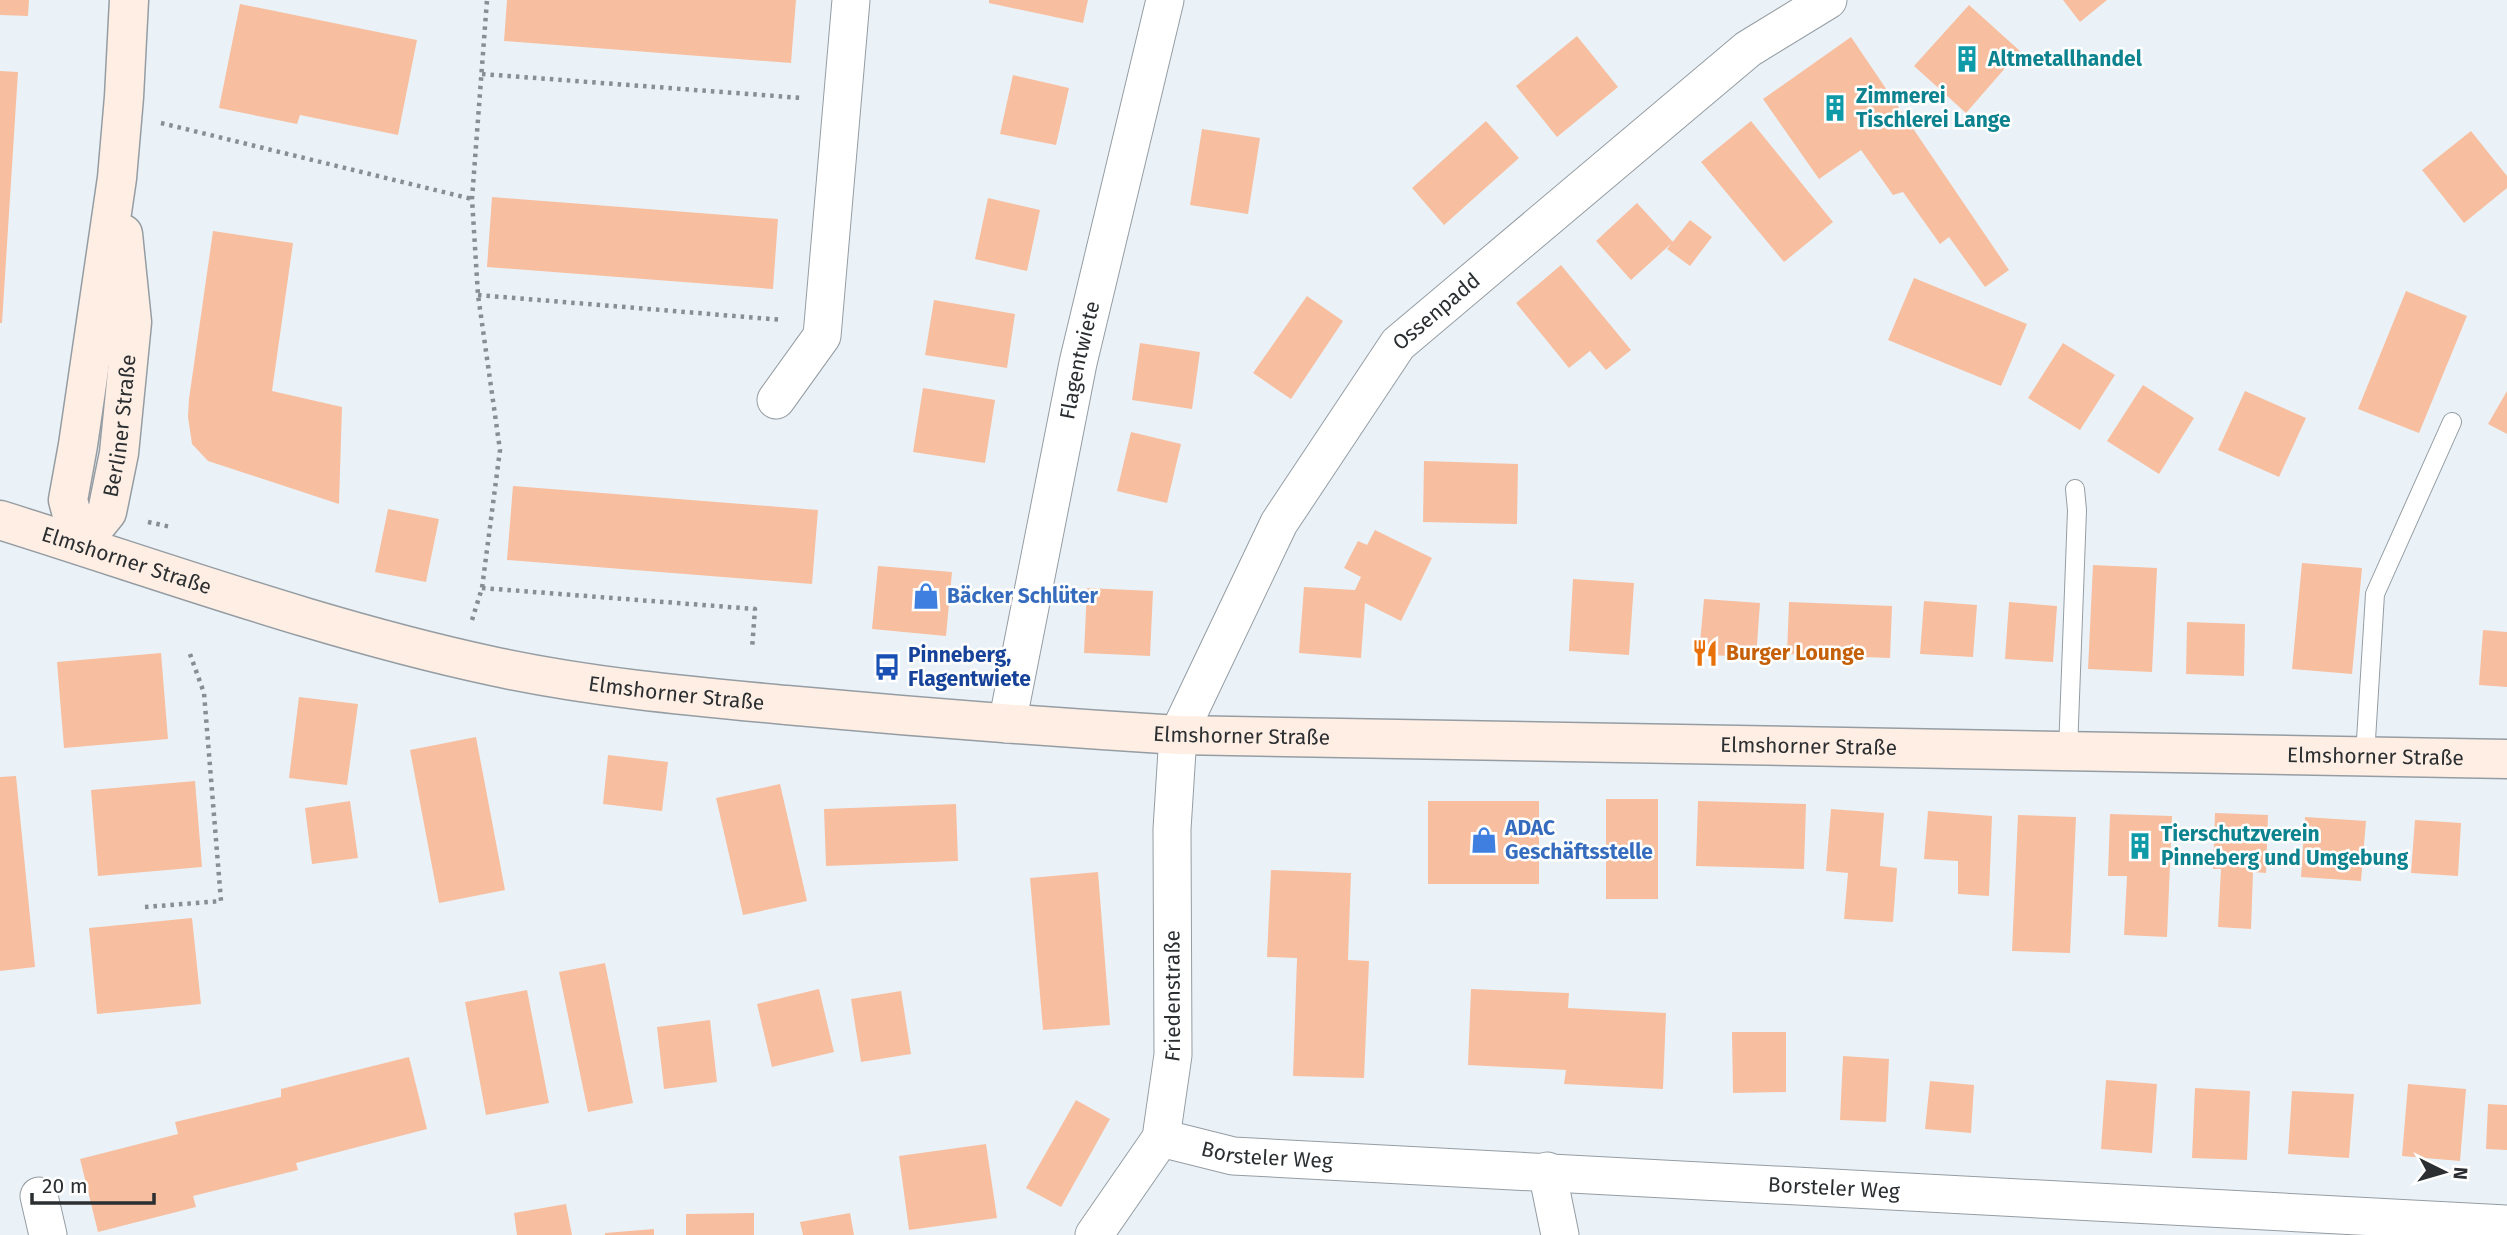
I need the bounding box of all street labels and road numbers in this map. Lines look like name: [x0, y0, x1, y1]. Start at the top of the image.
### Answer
street label: Ossenpadd: [1387, 267, 1486, 356]
street label: Flagentwiete: [1054, 298, 1105, 422]
street label: Berliner Straße: [97, 353, 142, 499]
street label: Elmshorner Straße: [38, 521, 215, 600]
street label: Elmshorner Straße: [587, 670, 766, 716]
street label: Elmshorner Straße: [1152, 720, 1330, 751]
street label: Elmshorner Straße: [1720, 732, 1897, 761]
street label: Elmshorner Straße: [2287, 742, 2464, 771]
street label: Friedenstraße: [1159, 930, 1186, 1063]
street label: Borsteler Weg: [1199, 1136, 1333, 1174]
street label: Borsteler Weg: [1767, 1172, 1901, 1205]

